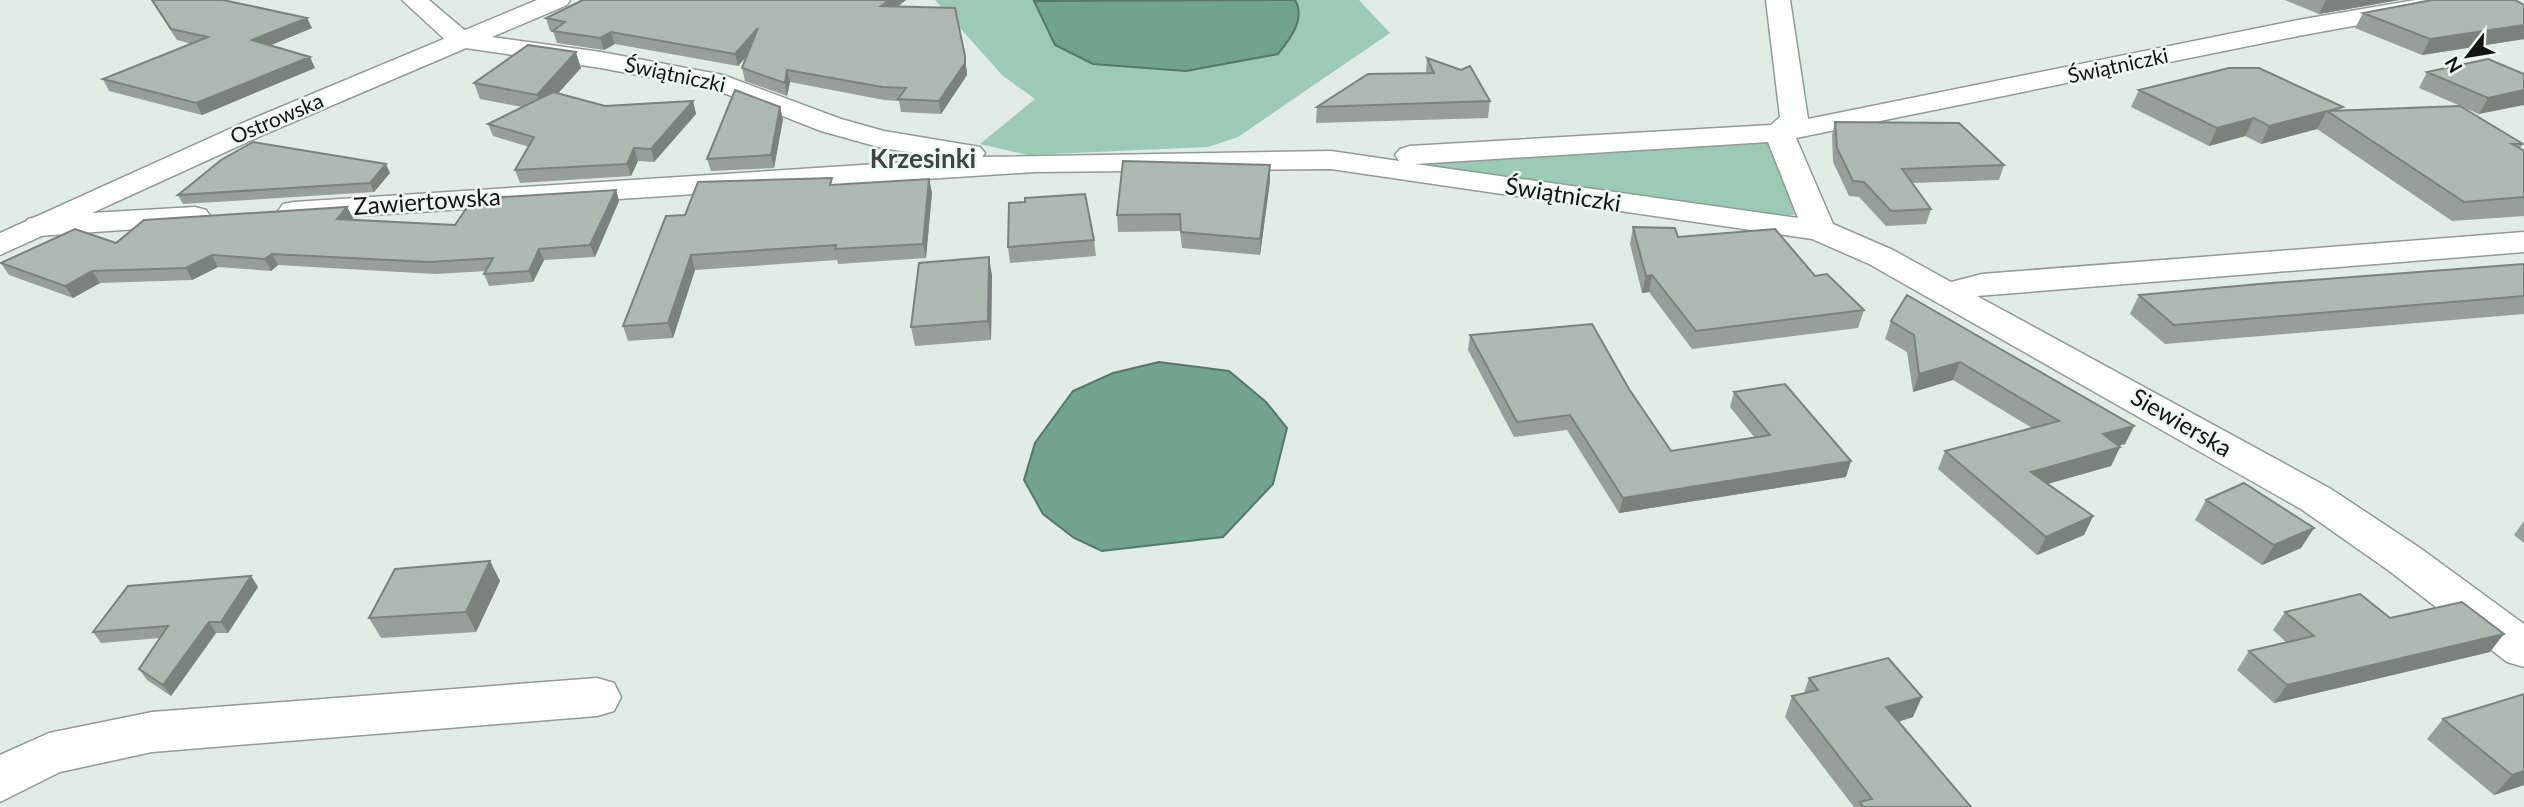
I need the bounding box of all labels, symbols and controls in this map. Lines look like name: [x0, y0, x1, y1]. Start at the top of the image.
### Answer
north arrow: [2433, 21, 2503, 91]
street label: Świątniczki: [2065, 42, 2170, 87]
street label: Świątniczki: [623, 51, 728, 96]
text: N: [2439, 53, 2467, 77]
street label: Ostrowska: [226, 87, 327, 148]
district label: Krzesinki: [870, 142, 976, 174]
street label: Świątniczki: [1503, 170, 1623, 217]
street label: Zawiertowska: [352, 181, 501, 220]
street label: Siewierska: [2126, 381, 2237, 462]

